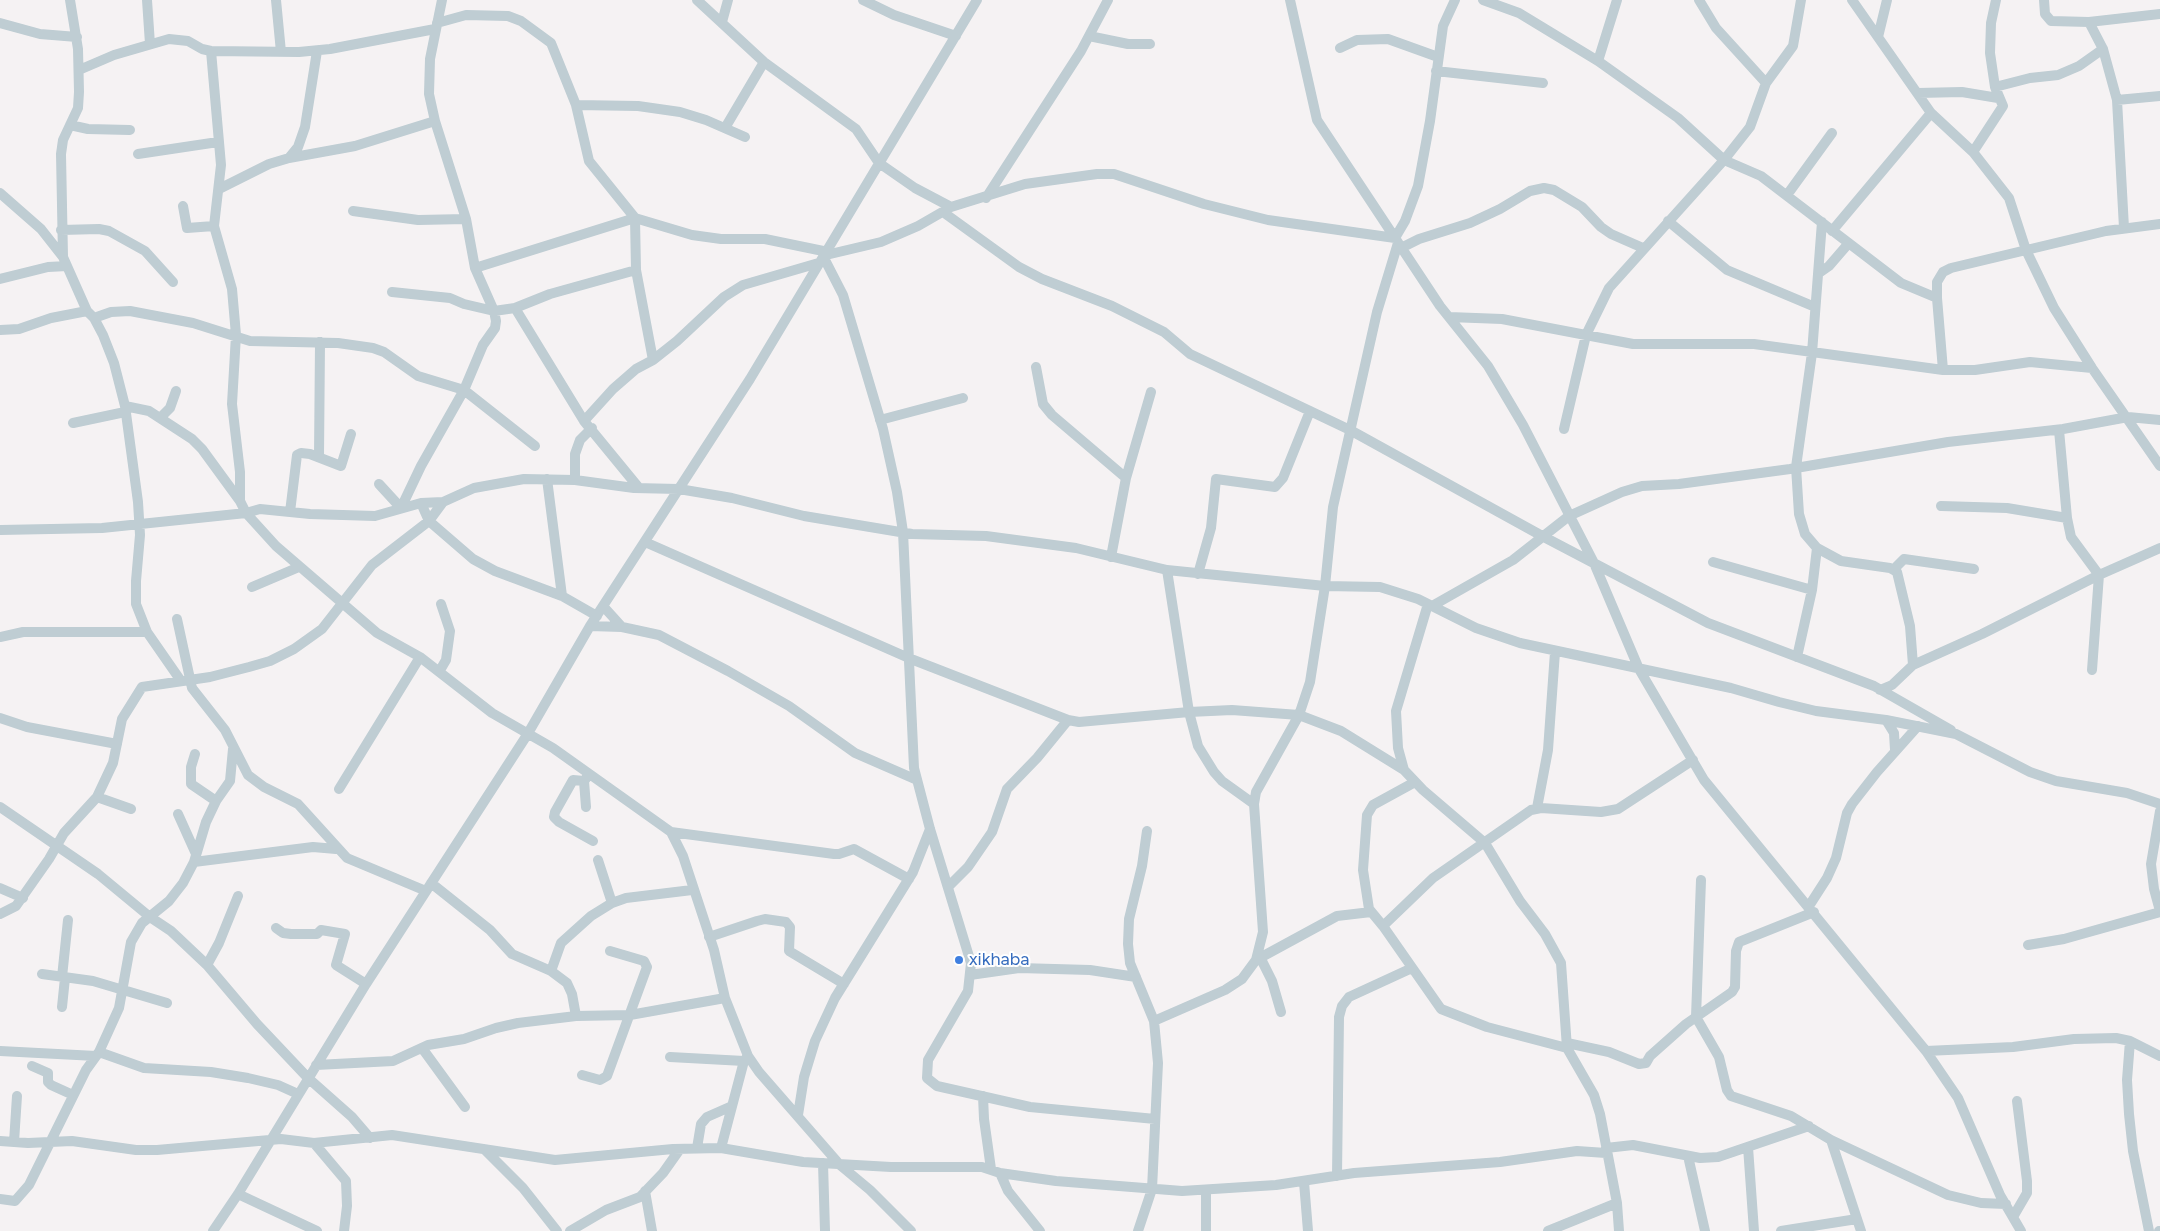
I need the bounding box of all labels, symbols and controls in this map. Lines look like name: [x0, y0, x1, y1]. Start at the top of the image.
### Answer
place label: xikhaba: [969, 949, 1029, 971]
marker: xikhaba: [953, 954, 965, 966]

